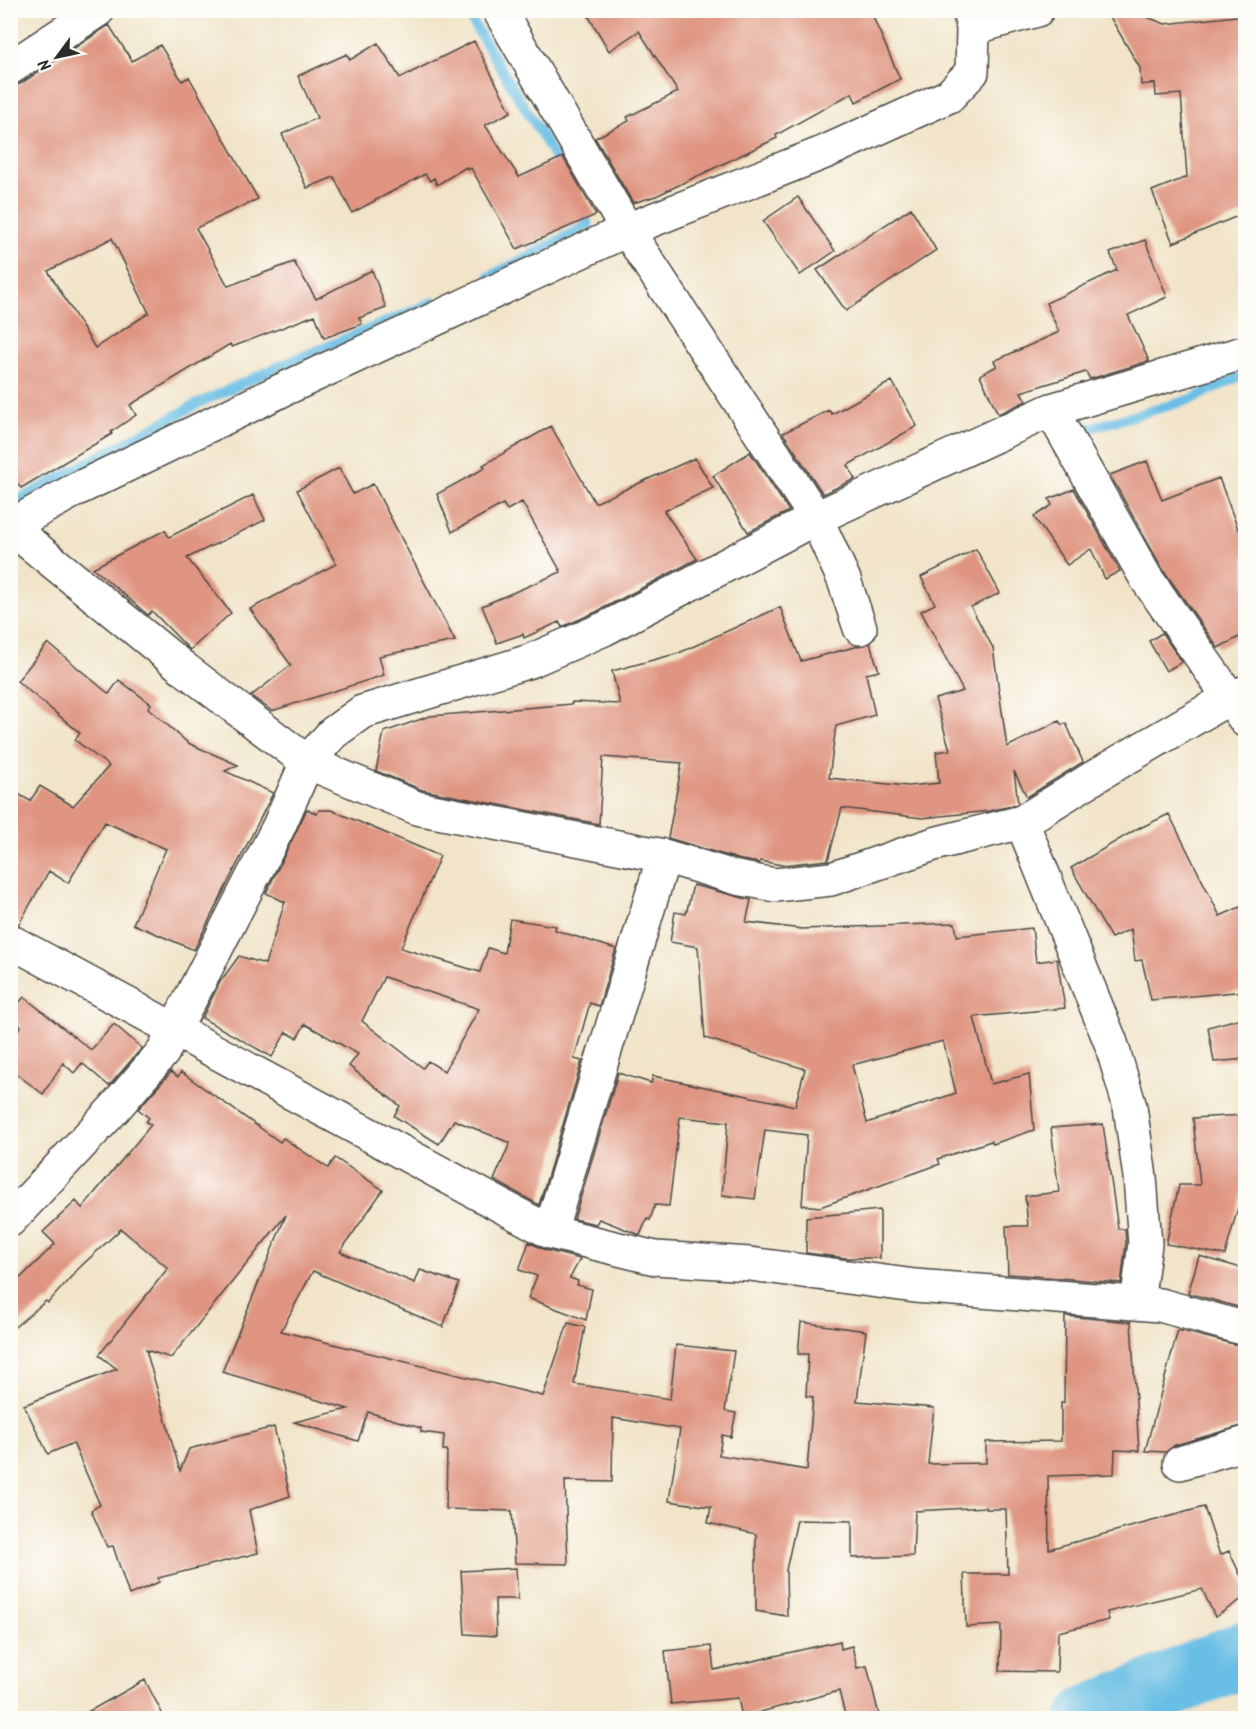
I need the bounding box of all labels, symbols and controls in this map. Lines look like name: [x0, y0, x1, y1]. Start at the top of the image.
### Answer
north arrow: [27, 27, 87, 87]
text: N: [32, 53, 59, 75]

